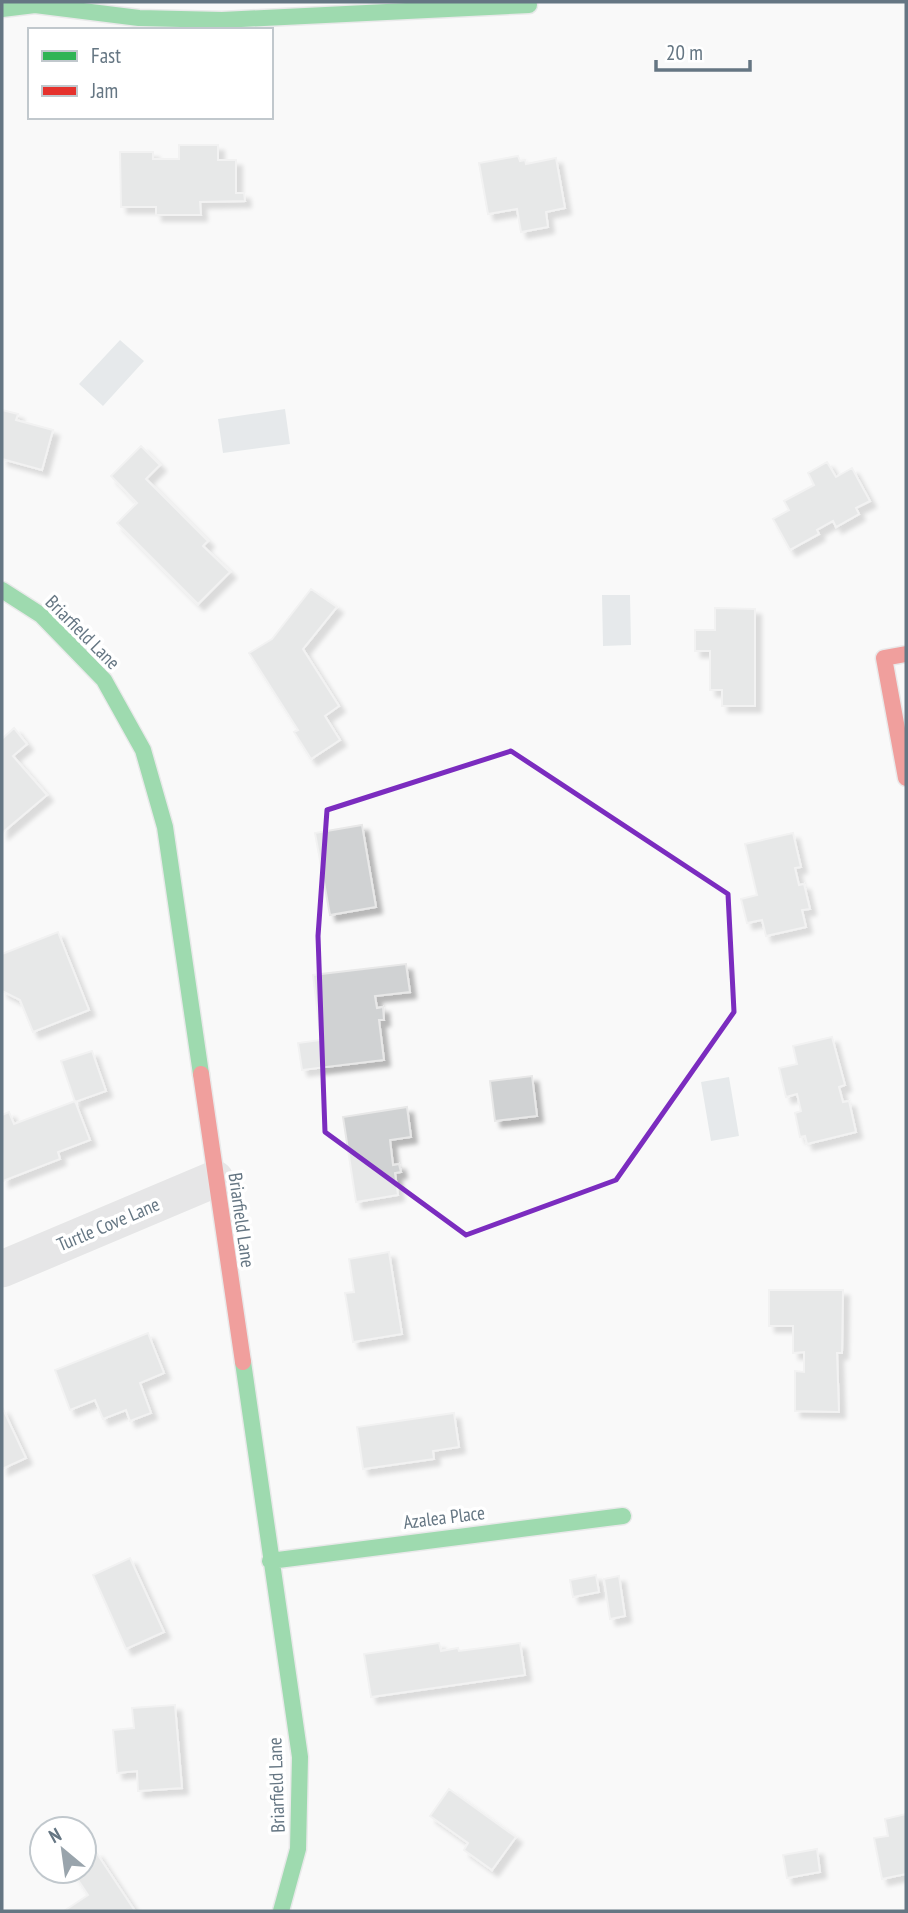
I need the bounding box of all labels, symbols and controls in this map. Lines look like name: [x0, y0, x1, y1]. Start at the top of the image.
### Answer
legend: [28, 28, 273, 119]
scale bar: [656, 28, 750, 72]
text: 20 m: [666, 39, 703, 66]
text: Fast: [91, 42, 121, 69]
text: Jam: [90, 77, 118, 104]
street label: Briarfield Lane: [41, 590, 125, 674]
street label: Briarfield Lane: [223, 1171, 261, 1269]
street label: Turtle Cove Lane: [53, 1192, 163, 1256]
street label: Azalea Place: [402, 1500, 486, 1534]
street label: Briarfield Lane: [262, 1737, 290, 1833]
north arrow: [28, 1815, 98, 1885]
text: N: [44, 1822, 65, 1848]

